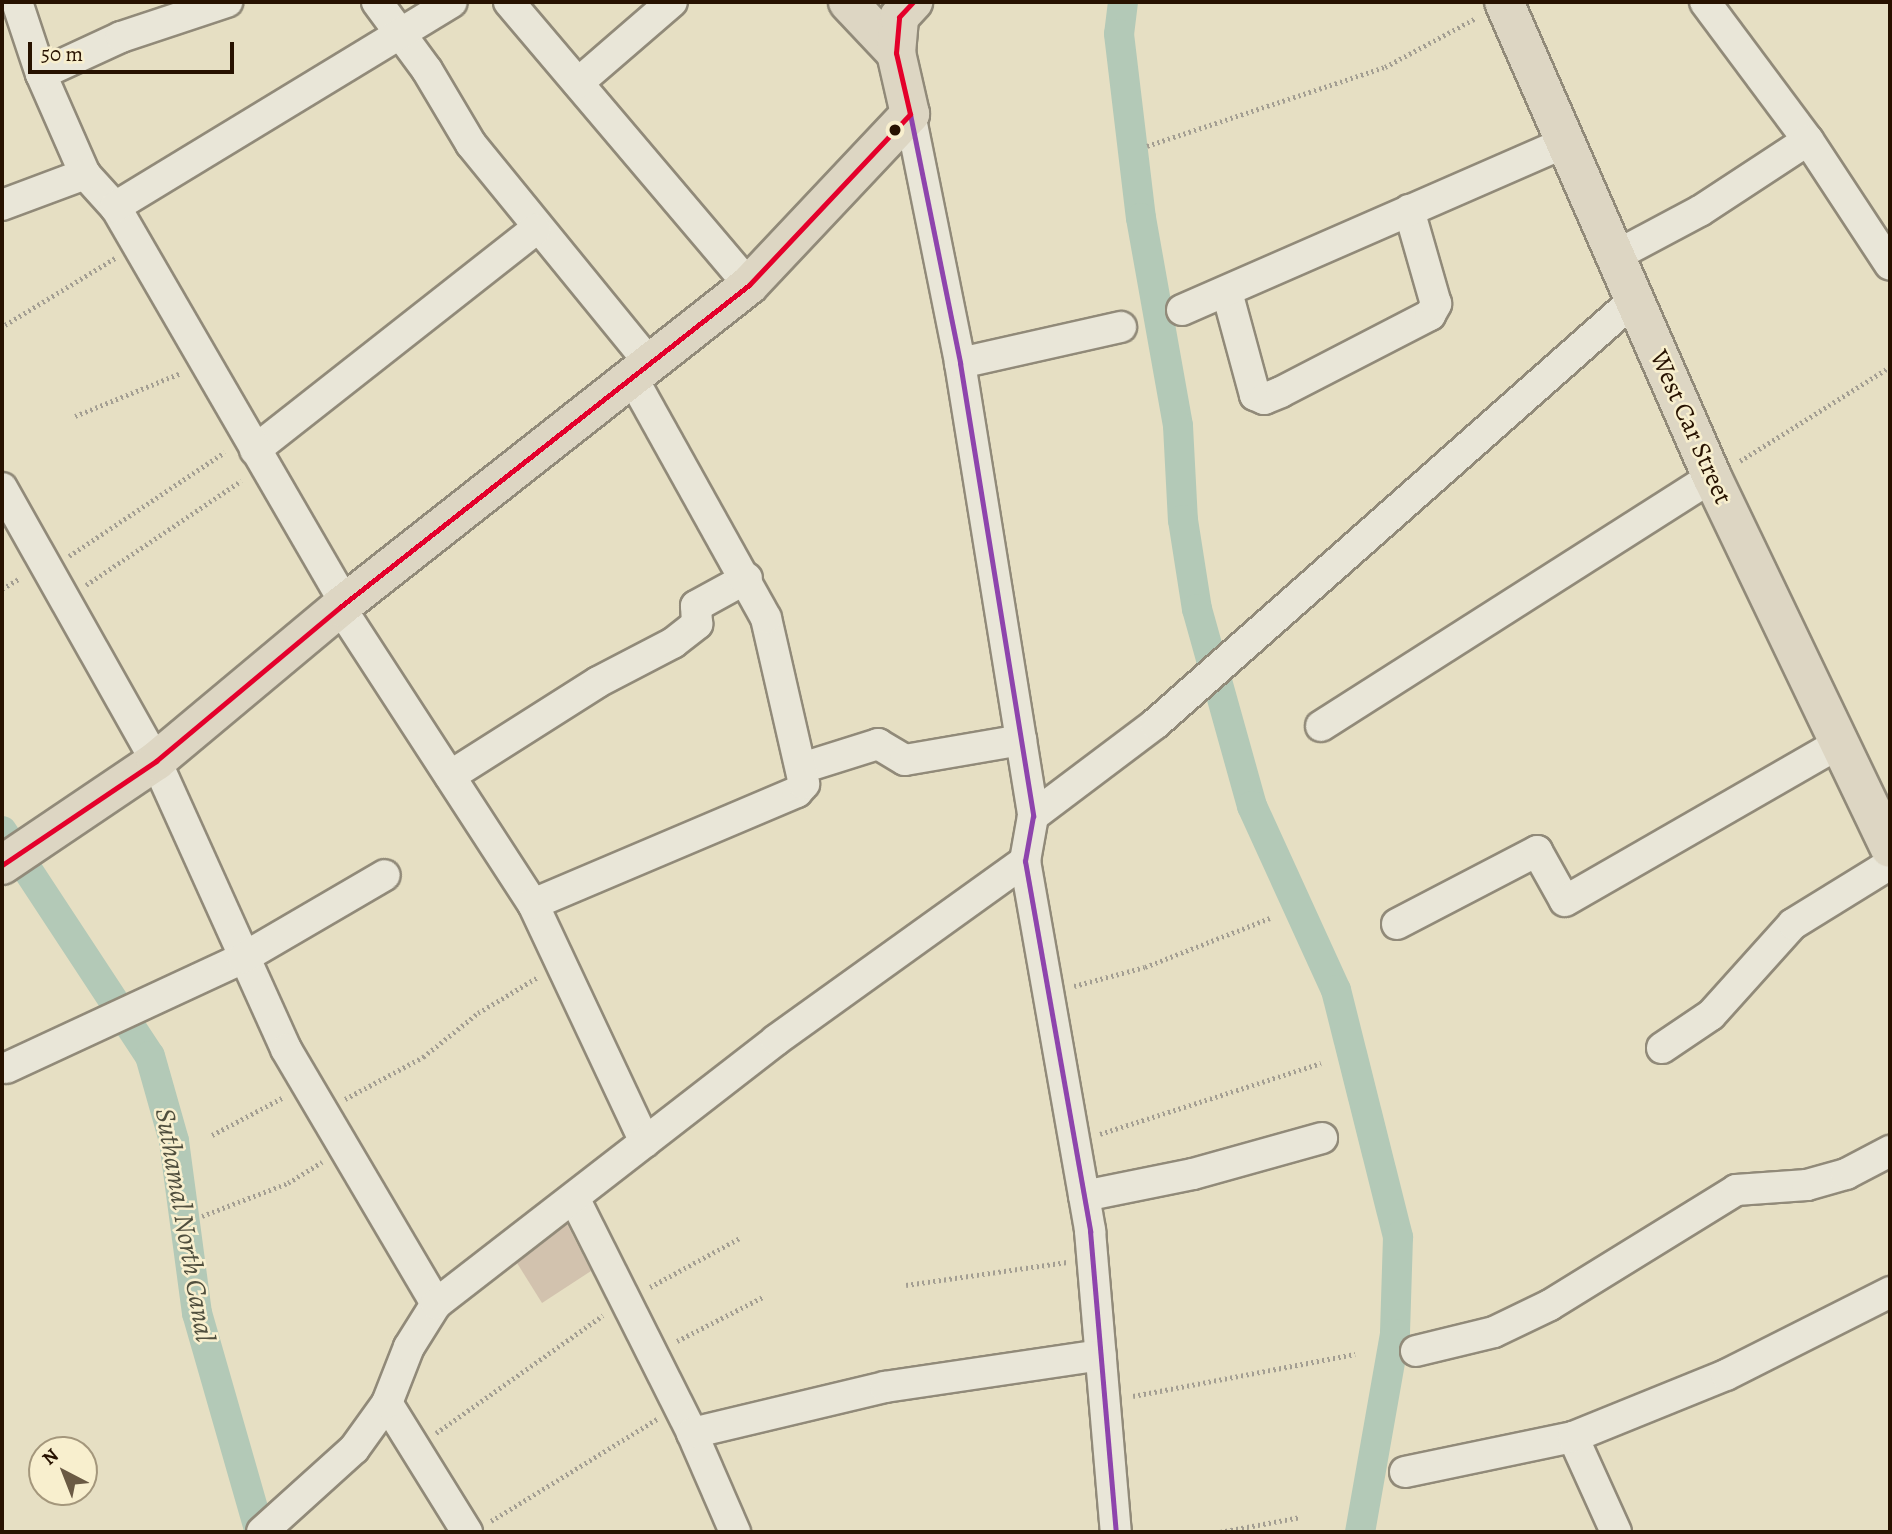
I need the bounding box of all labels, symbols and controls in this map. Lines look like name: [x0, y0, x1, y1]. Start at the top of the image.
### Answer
scale bar: [32, 28, 238, 72]
text: 50 m: [41, 40, 83, 68]
unlabelled marker: [888, 123, 902, 137]
street label: West Car Street: [1643, 345, 1739, 509]
water label: Suthamal North Canal: [148, 1105, 222, 1345]
north arrow: [28, 1436, 98, 1506]
text: N: [36, 1443, 64, 1471]

